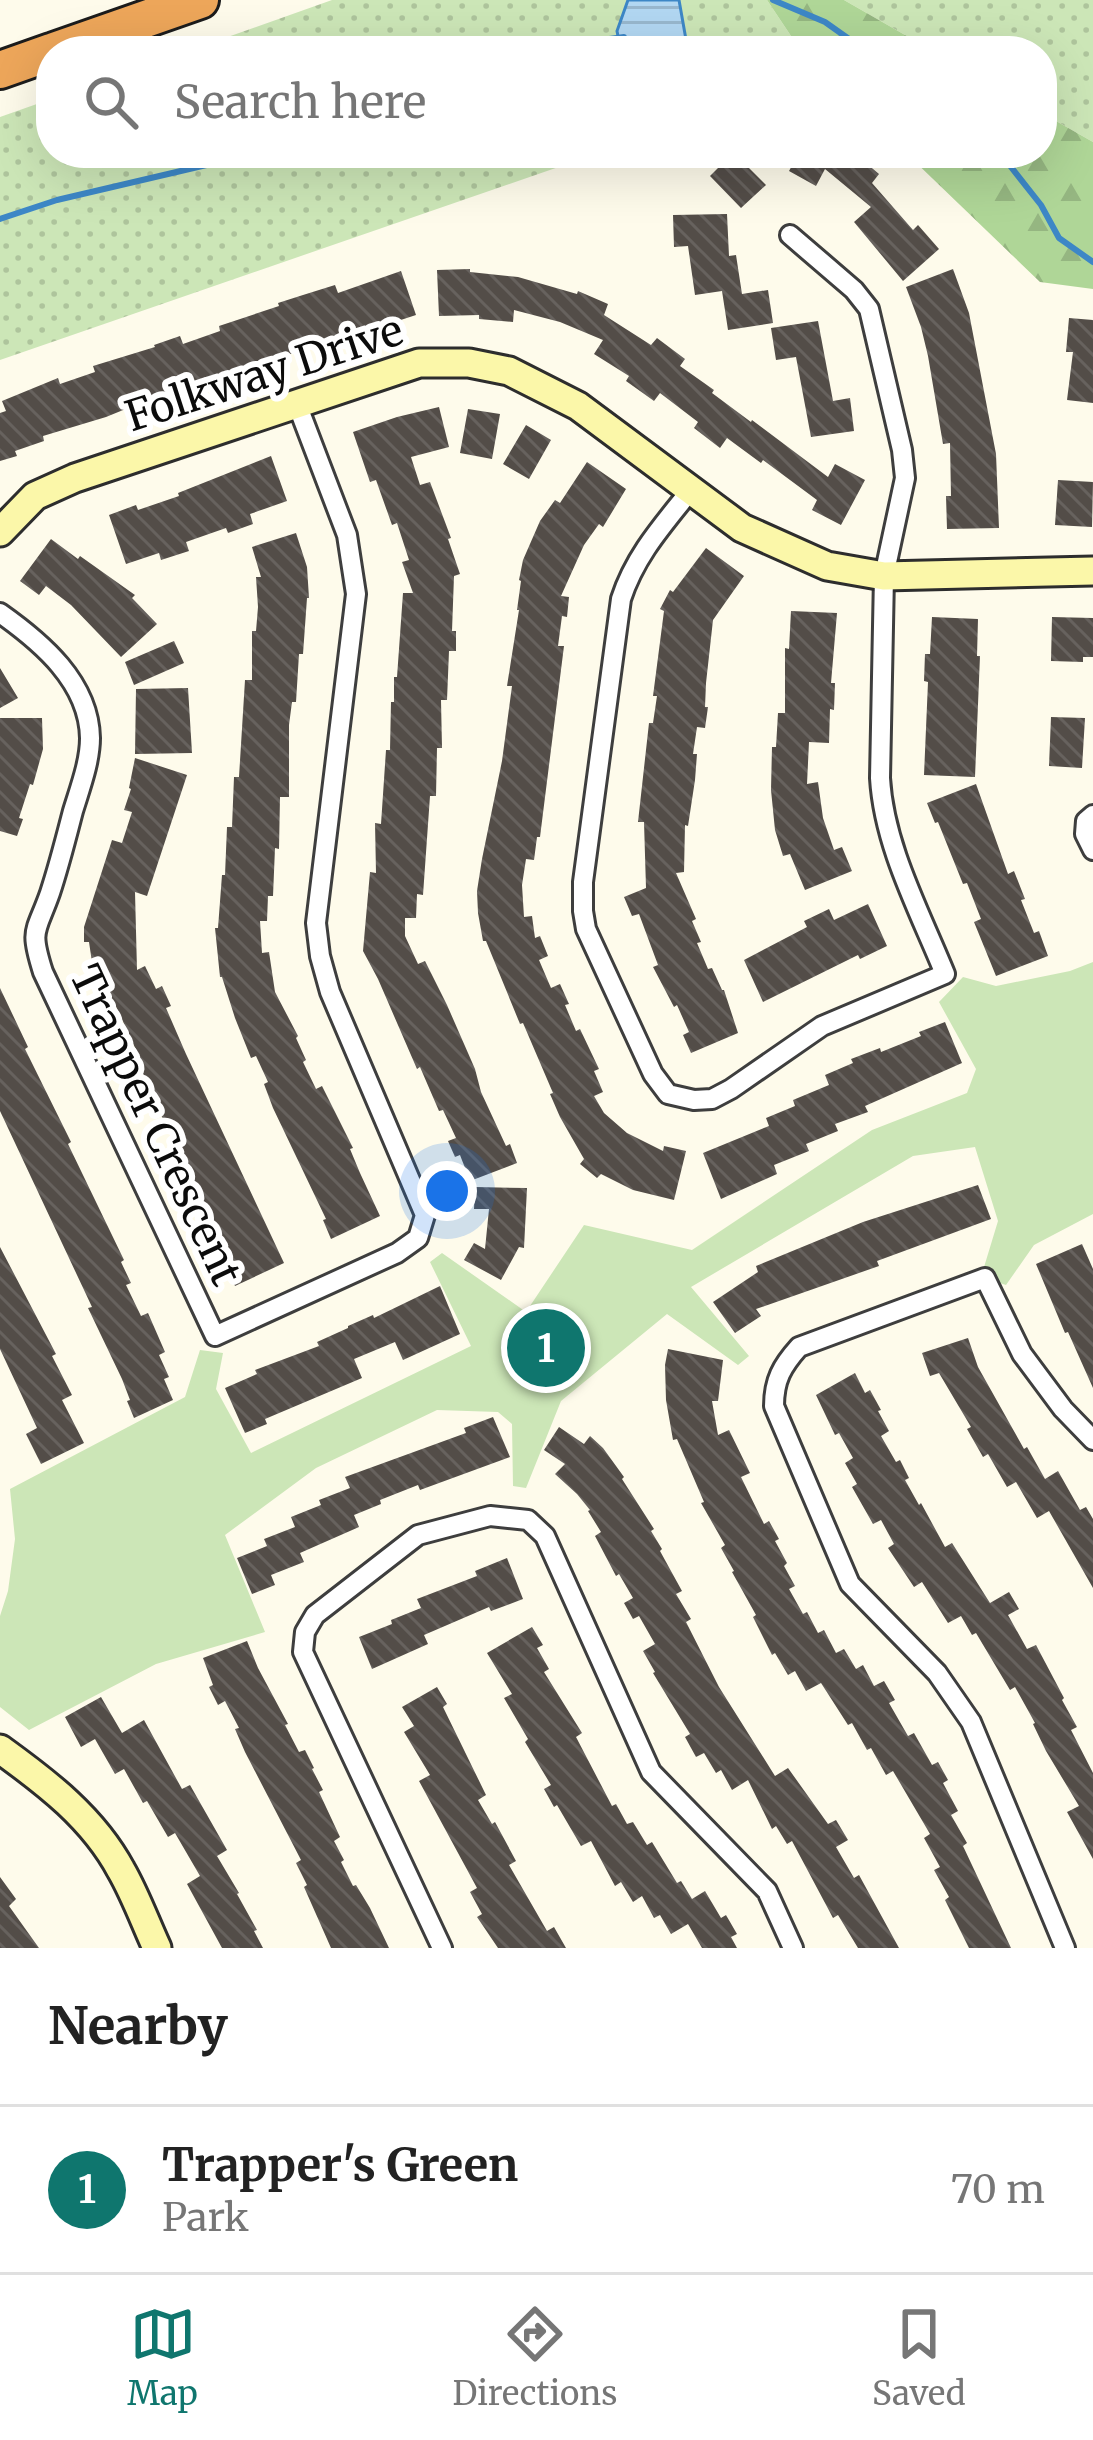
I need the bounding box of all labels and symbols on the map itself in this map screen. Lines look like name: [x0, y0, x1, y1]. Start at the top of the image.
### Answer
street label: Folkway Drive: [119, 304, 409, 442]
street label: Trapper Crescent: [59, 957, 253, 1293]
your location: [417, 1161, 477, 1221]
pin: 1: [507, 1303, 585, 1393]

